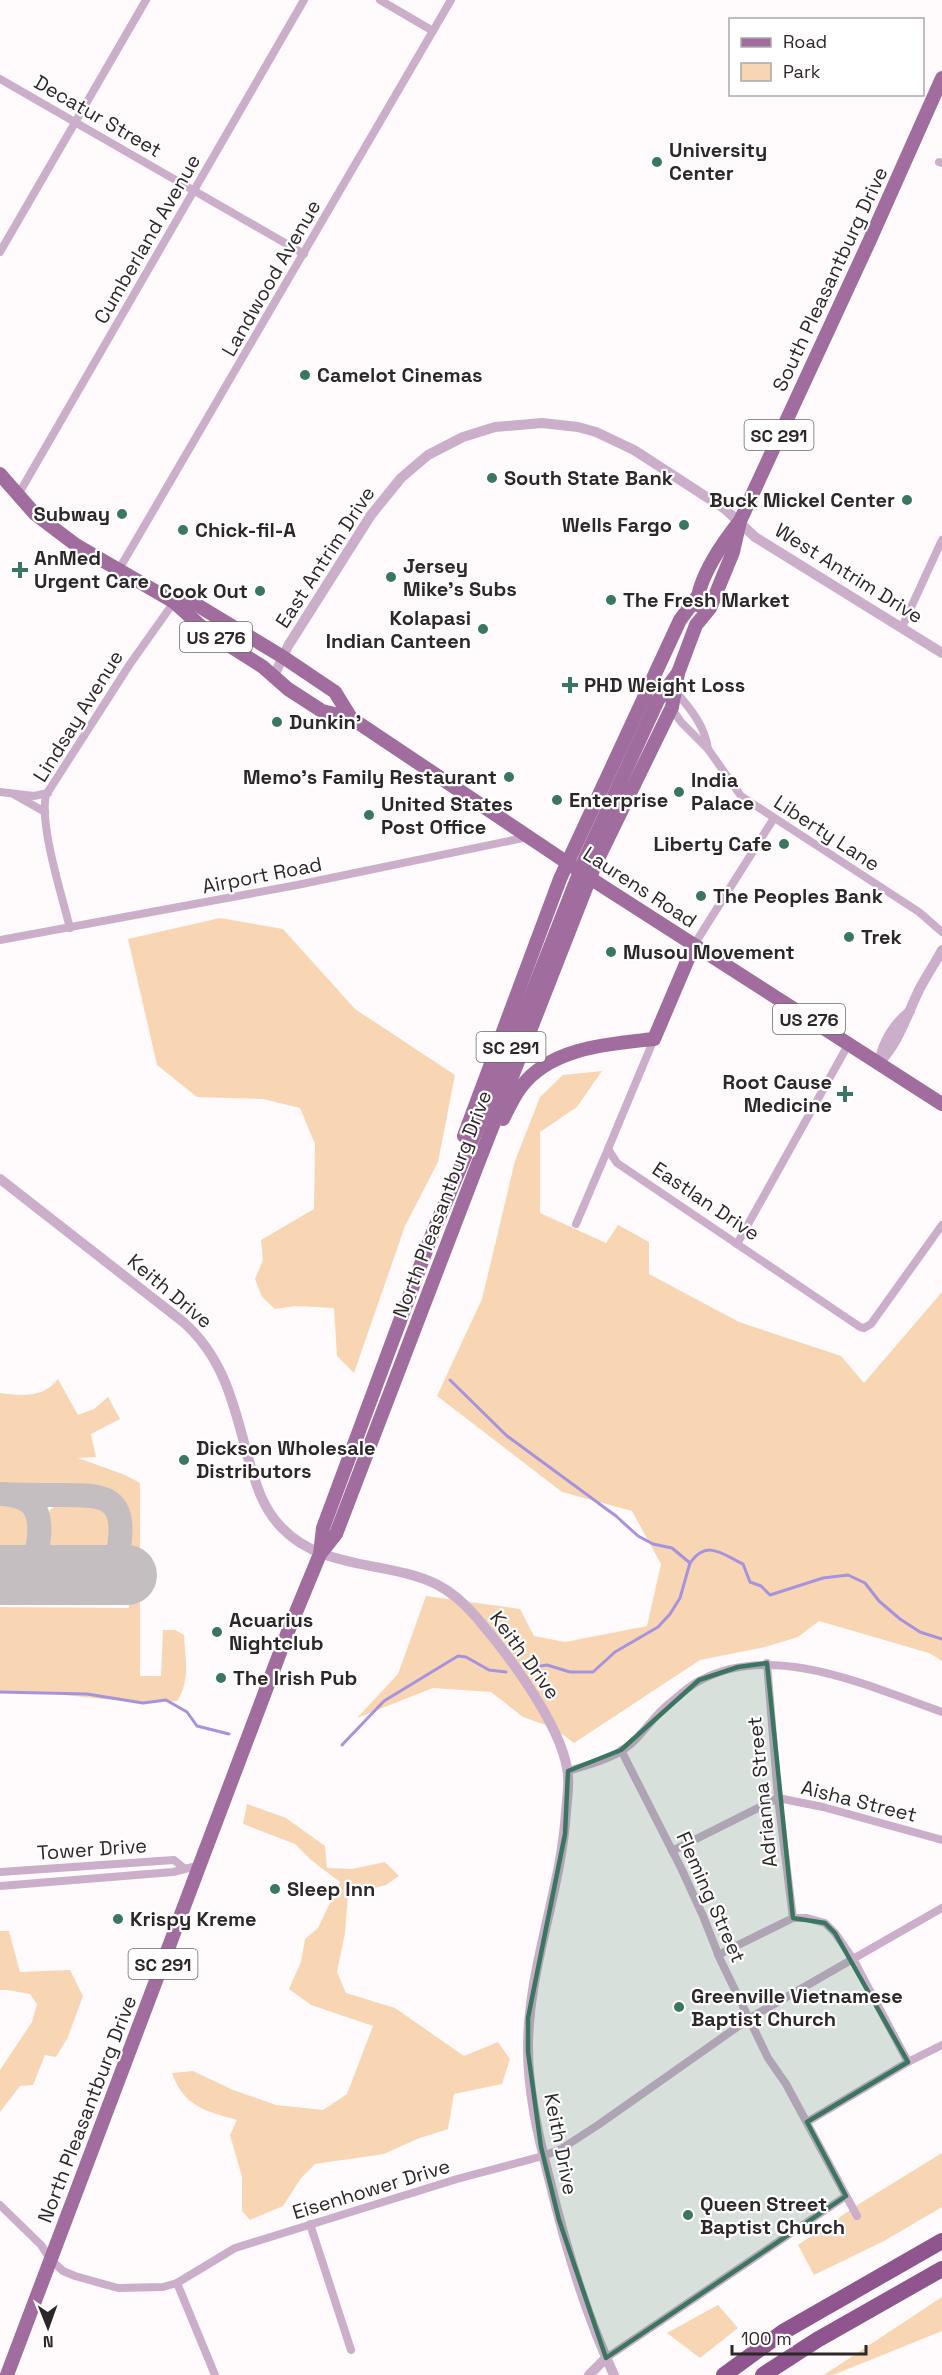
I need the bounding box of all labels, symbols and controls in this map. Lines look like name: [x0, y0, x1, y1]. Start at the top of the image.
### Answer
legend: [729, 18, 924, 96]
text: Road: [783, 30, 827, 53]
text: Park: [783, 60, 821, 83]
street label: Decatur Street: [30, 69, 166, 163]
place label: University Center: [669, 137, 767, 186]
street label: Cumberland Avenue: [88, 150, 206, 328]
marker: University Center: [650, 155, 664, 169]
street label: South Pleasantburg Drive: [766, 162, 894, 396]
street label: Landwood Avenue: [216, 195, 326, 361]
place label: Camelot Cinemas: [317, 362, 483, 388]
marker: Camelot Cinemas: [298, 368, 312, 382]
road number: SC 291: [744, 420, 814, 450]
place label: South State Bank: [504, 465, 673, 491]
marker: South State Bank: [485, 471, 499, 485]
street label: East Antrim Drive: [270, 481, 380, 633]
place label: Buck Mickel Center: [709, 487, 895, 513]
marker: Buck Mickel Center: [900, 493, 914, 507]
place label: Subway: [34, 501, 110, 527]
marker: Subway: [115, 507, 129, 521]
place label: Wells Fargo: [562, 512, 672, 538]
place label: Chick-fil-A: [195, 517, 296, 543]
street label: West Antrim Drive: [770, 517, 928, 629]
marker: Wells Fargo: [677, 518, 691, 532]
marker: Chick-fil-A: [176, 523, 190, 537]
place label: AnMed Urgent Care: [34, 545, 149, 594]
place label: Jersey Mike's Subs: [403, 553, 517, 602]
marker: AnMed Urgent Care: [11, 561, 29, 579]
marker: Jersey Mike's Subs: [384, 570, 398, 584]
place label: Cook Out: [159, 578, 248, 604]
marker: Cook Out: [253, 584, 267, 598]
place label: The Fresh Market: [623, 587, 790, 613]
marker: The Fresh Market: [604, 593, 618, 607]
place label: Kolapasi Indian Canteen: [326, 605, 471, 654]
road number: US 276: [180, 622, 252, 652]
marker: Kolapasi Indian Canteen: [476, 622, 490, 636]
street label: Lindsay Avenue: [27, 645, 129, 787]
place label: PHD Weight Loss: [584, 672, 745, 698]
marker: PHD Weight Loss: [561, 676, 579, 694]
place label: Dunkin': [289, 709, 361, 735]
marker: Dunkin': [270, 715, 284, 729]
place label: Memo's Family Restaurant: [243, 764, 497, 790]
place label: India Palace: [691, 767, 754, 816]
marker: Memo's Family Restaurant: [502, 770, 516, 784]
marker: India Palace: [672, 785, 686, 799]
place label: Enterprise: [569, 787, 668, 813]
street label: Liberty Lane: [769, 789, 885, 877]
place label: United States Post Office: [381, 791, 513, 840]
marker: Enterprise: [550, 793, 564, 807]
marker: United States Post Office: [362, 808, 376, 822]
place label: Liberty Cafe: [653, 831, 772, 857]
marker: Liberty Cafe: [777, 837, 791, 851]
street label: Laurens Road: [578, 841, 702, 933]
street label: Airport Road: [200, 851, 324, 899]
place label: The Peoples Bank: [713, 883, 883, 909]
marker: The Peoples Bank: [694, 889, 708, 903]
place label: Trek: [861, 924, 902, 950]
marker: Trek: [842, 930, 856, 944]
place label: Musou Movement: [623, 939, 795, 965]
marker: Musou Movement: [604, 945, 618, 959]
road number: US 276: [773, 1004, 845, 1034]
road number: SC 291: [476, 1032, 546, 1062]
place label: Root Cause Medicine: [723, 1069, 832, 1118]
marker: Root Cause Medicine: [836, 1085, 854, 1103]
street label: North Pleasantburg Drive: [387, 1087, 497, 1321]
street label: Eastlan Drive: [647, 1156, 765, 1246]
street label: Keith Drive: [122, 1248, 218, 1334]
place label: Dickson Wholesale Distributors: [196, 1435, 376, 1484]
marker: Dickson Wholesale Distributors: [177, 1453, 191, 1467]
street label: Keith Drive: [484, 1606, 566, 1704]
place label: Acuarius Nightclub: [229, 1607, 323, 1656]
marker: Acuarius Nightclub: [210, 1625, 224, 1639]
place label: The Irish Pub: [233, 1665, 357, 1691]
marker: The Irish Pub: [214, 1671, 228, 1685]
street label: Adrianna Street: [741, 1715, 783, 1869]
street label: Aisha Street: [799, 1774, 919, 1828]
street label: Fleming Street: [670, 1827, 752, 1967]
street label: Tower Drive: [36, 1832, 148, 1866]
place label: Sleep Inn: [287, 1876, 375, 1902]
marker: Sleep Inn: [268, 1882, 282, 1896]
place label: Krispy Kreme: [130, 1906, 257, 1932]
marker: Krispy Kreme: [111, 1912, 125, 1926]
road number: SC 291: [128, 1949, 198, 1979]
place label: Greenville Vietnamese Baptist Church: [691, 1983, 903, 2032]
street label: North Pleasantburg Drive: [32, 1992, 142, 2226]
marker: Greenville Vietnamese Baptist Church: [672, 2000, 686, 2014]
street label: Keith Drive: [538, 2091, 584, 2197]
street label: Eisenhower Drive: [289, 2153, 453, 2225]
place label: Queen Street Baptist Church: [700, 2191, 845, 2240]
marker: Queen Street Baptist Church: [681, 2208, 695, 2222]
north arrow: [18, 2297, 78, 2357]
scale bar: [732, 2318, 866, 2356]
text: 100 m: [741, 2327, 792, 2350]
text: N: [43, 2331, 54, 2352]

